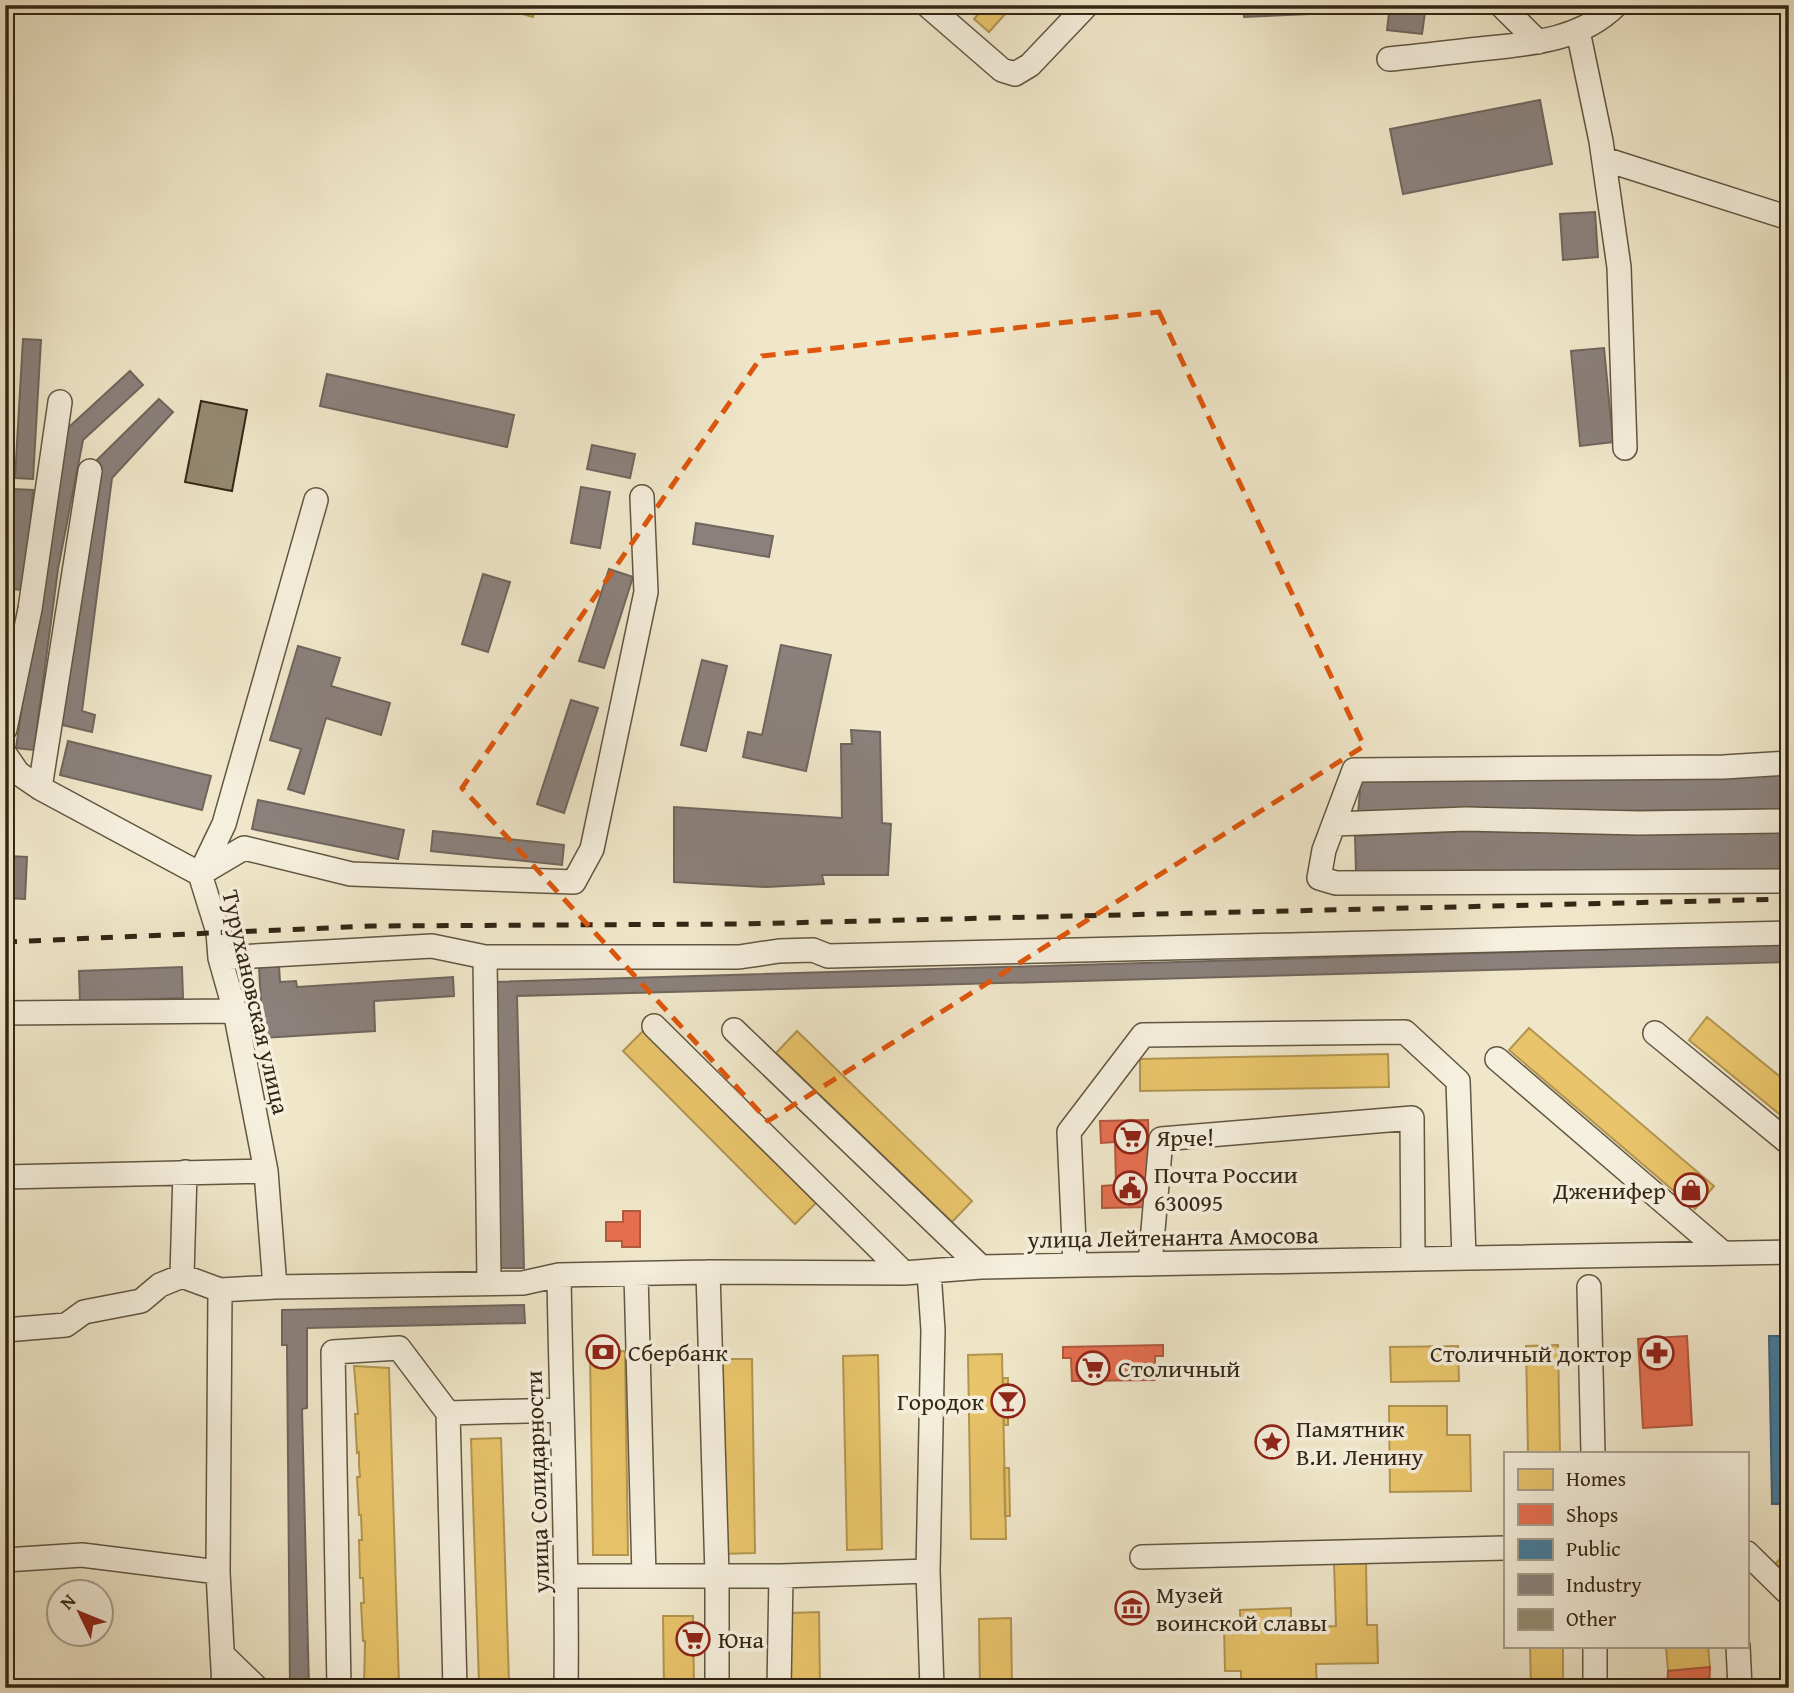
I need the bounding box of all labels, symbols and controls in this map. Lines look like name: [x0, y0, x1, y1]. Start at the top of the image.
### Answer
street label: Турухановская улица: [213, 886, 299, 1118]
supermarket icon: Ярче!: [1112, 1118, 1150, 1156]
place label: Ярче!: [1155, 1120, 1214, 1155]
place label: Почта России 630095: [1154, 1157, 1298, 1220]
public building icon: Почта России 630095: [1111, 1169, 1149, 1207]
shop icon: Дженифер: [1672, 1171, 1710, 1209]
place label: Дженифер: [1552, 1173, 1666, 1208]
street label: улица Лейтенанта Амосова: [1026, 1217, 1319, 1257]
bank icon: Сбербанк: [584, 1333, 622, 1371]
pharmacy icon: Столичный доктор: [1638, 1334, 1676, 1372]
place label: Сбербанк: [628, 1335, 728, 1370]
place label: Столичный доктор: [1430, 1336, 1632, 1371]
supermarket icon: Столичный: [1074, 1349, 1112, 1387]
place label: Столичный: [1118, 1351, 1240, 1386]
street label: улица Солидарности: [516, 1370, 558, 1595]
bar icon: Городок: [989, 1382, 1027, 1420]
place label: Городок: [897, 1384, 984, 1419]
place label: Памятник В.И. Ленину: [1296, 1411, 1424, 1474]
place icon: Памятник В.И. Ленину: [1253, 1423, 1291, 1461]
legend: [1504, 1452, 1748, 1648]
text: Homes: [1566, 1463, 1626, 1494]
text: Shops: [1566, 1499, 1618, 1530]
text: Public: [1566, 1533, 1621, 1564]
text: Industry: [1566, 1569, 1642, 1600]
place label: Музей воинской славы: [1156, 1577, 1327, 1640]
north arrow: [46, 1578, 116, 1648]
text: N: [53, 1587, 82, 1616]
museum icon: Музей воинской славы: [1113, 1589, 1151, 1627]
text: Other: [1566, 1603, 1617, 1634]
supermarket icon: Юна: [674, 1620, 712, 1658]
place label: Юна: [718, 1622, 764, 1657]

